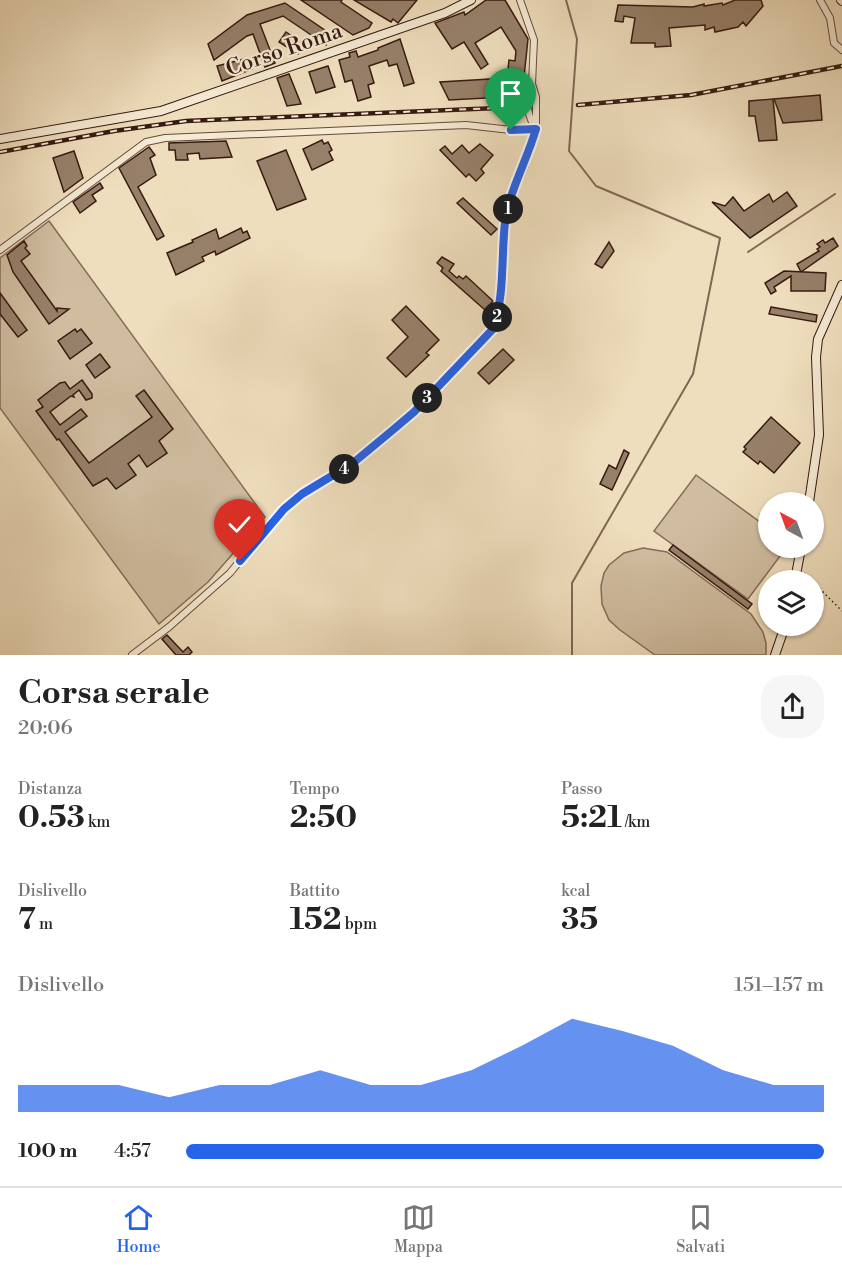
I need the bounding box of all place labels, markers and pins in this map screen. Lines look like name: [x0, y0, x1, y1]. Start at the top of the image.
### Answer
pin: [485, 68, 536, 130]
pin: 1: [493, 194, 523, 224]
pin: 2: [482, 302, 512, 332]
pin: 3: [412, 383, 442, 413]
pin: 4: [329, 454, 359, 484]
pin: [214, 499, 265, 561]

